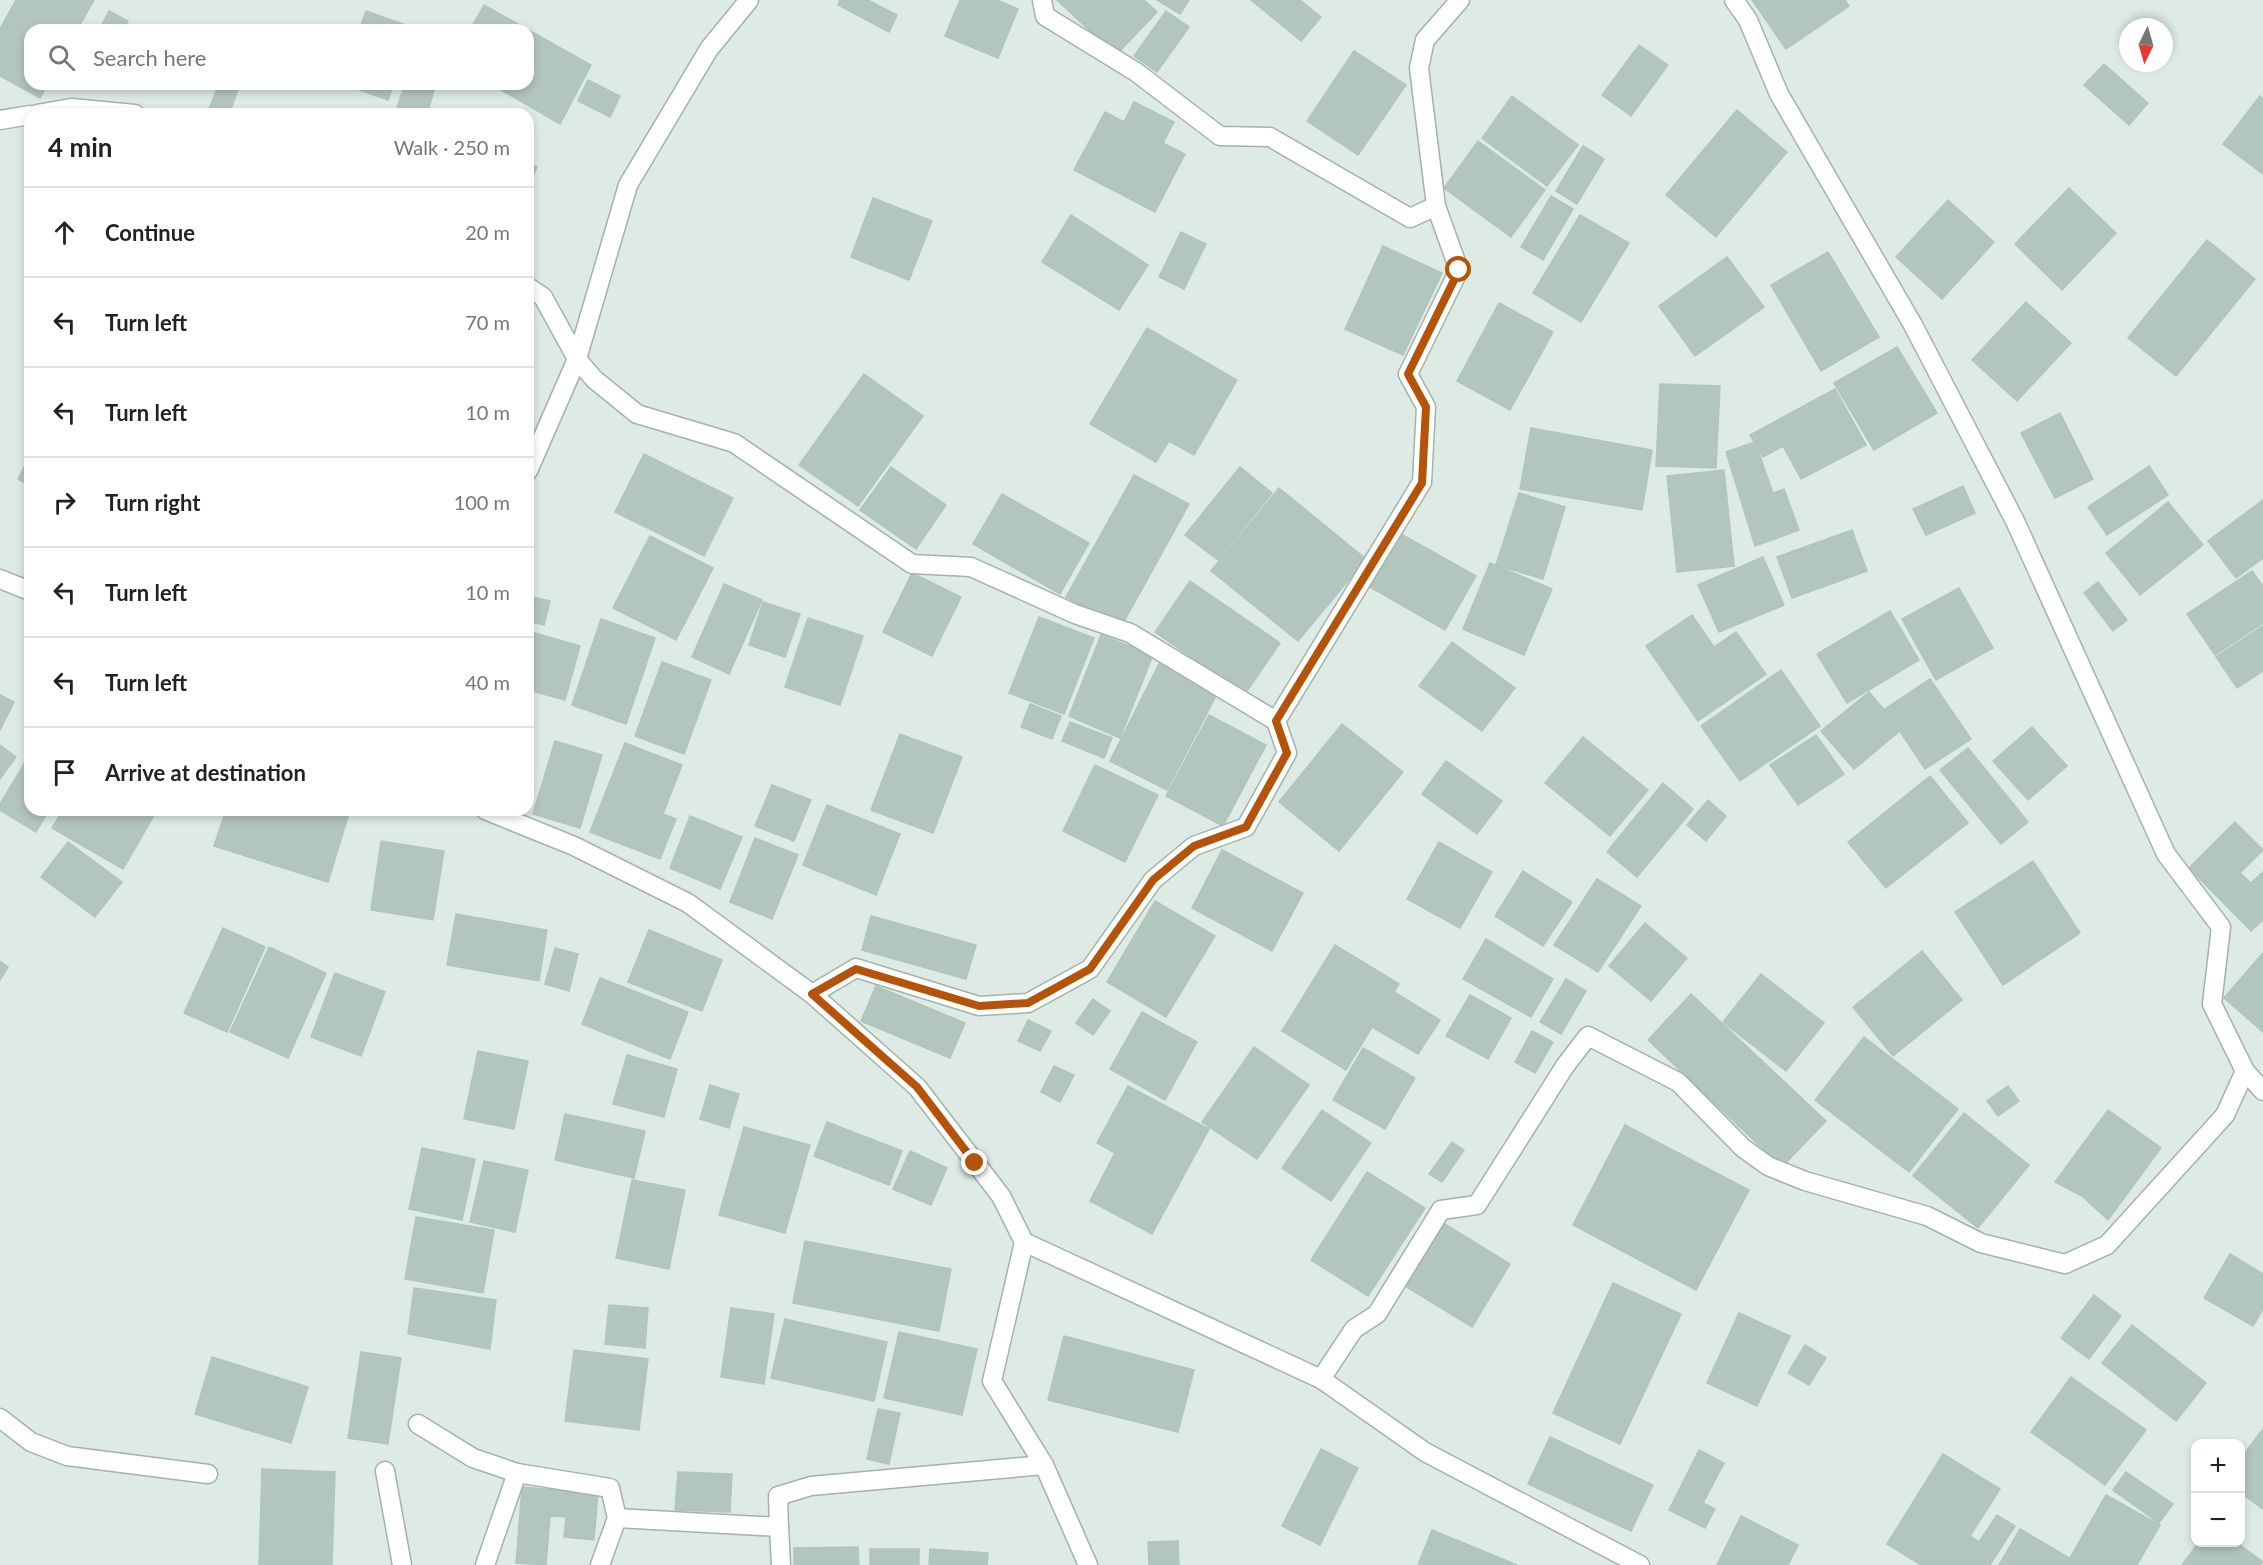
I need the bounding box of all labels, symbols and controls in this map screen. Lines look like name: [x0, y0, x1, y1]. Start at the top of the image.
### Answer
north arrow: [2119, 18, 2173, 72]
search box: [24, 24, 534, 90]
icon: search: [45, 41, 78, 74]
text: Search here: [93, 44, 206, 71]
text: 4 min: [48, 131, 112, 163]
text: Walk · 250 m: [394, 135, 510, 159]
icon: ahead: [48, 216, 81, 249]
text: Continue: [105, 219, 195, 246]
text: 20 m: [465, 220, 510, 244]
route start: [1445, 256, 1471, 282]
icon: left: [48, 306, 81, 339]
text: Turn left: [105, 309, 187, 336]
text: 70 m: [465, 310, 510, 334]
icon: left: [48, 396, 81, 429]
text: Turn left: [105, 399, 187, 426]
text: 10 m: [465, 400, 510, 424]
icon: right: [48, 486, 81, 519]
text: Turn right: [105, 489, 200, 516]
text: 100 m: [454, 490, 510, 514]
icon: left: [48, 576, 81, 609]
text: Turn left: [105, 579, 187, 606]
text: 10 m: [465, 580, 510, 604]
icon: left: [48, 666, 81, 699]
text: Turn left: [105, 669, 187, 696]
text: 40 m: [465, 670, 510, 694]
icon: arrive: [48, 756, 81, 789]
text: Arrive at destination: [105, 759, 306, 786]
route end: [961, 1149, 987, 1175]
map controls: [2191, 1439, 2245, 1547]
button: +: [2191, 1439, 2245, 1493]
button: −: [2191, 1493, 2245, 1547]

